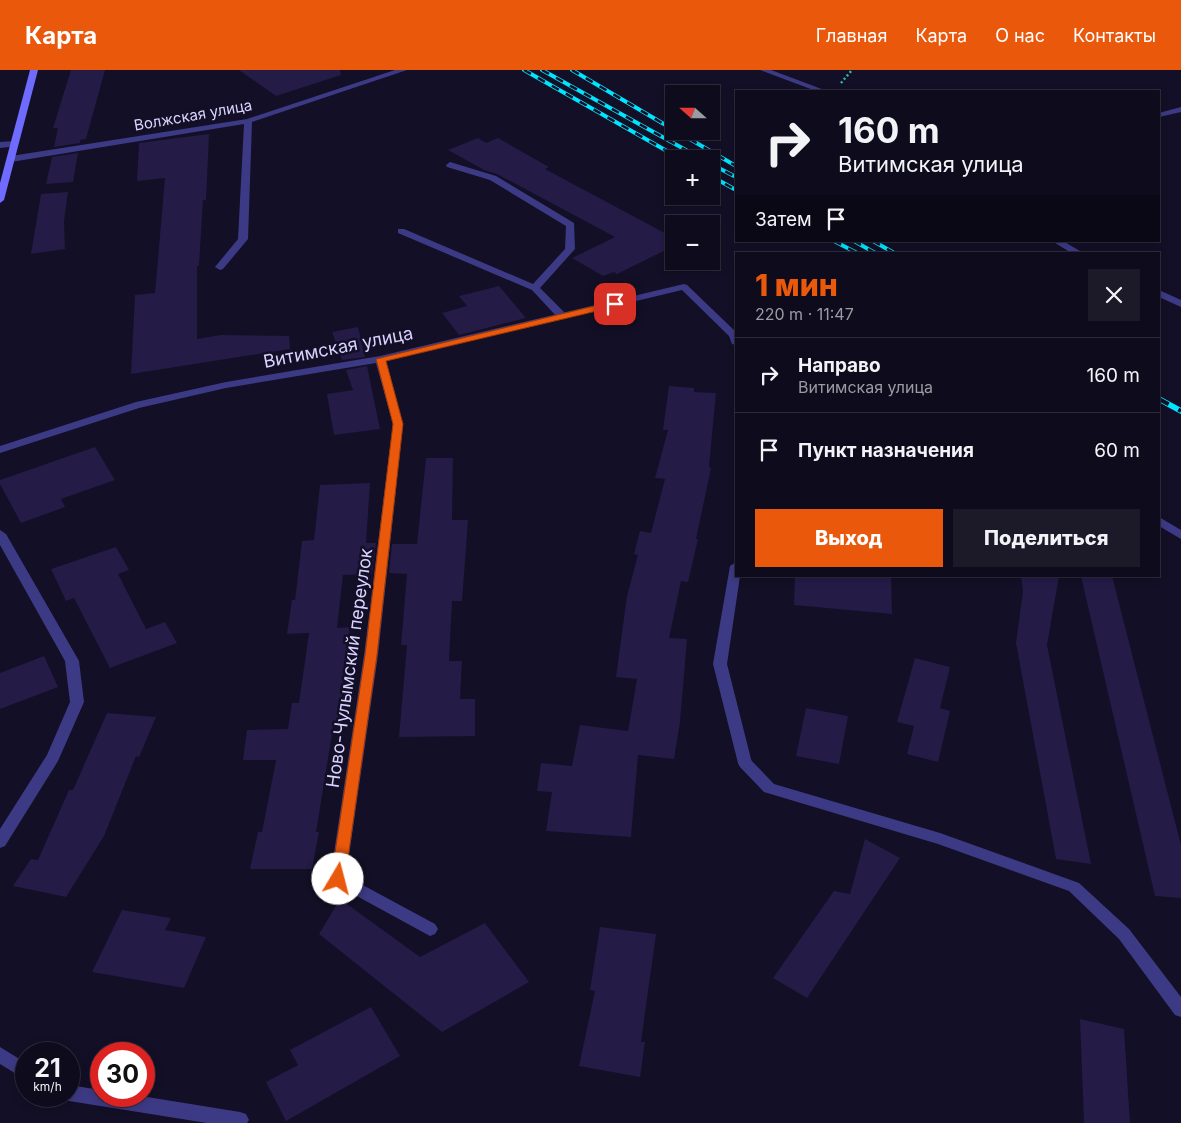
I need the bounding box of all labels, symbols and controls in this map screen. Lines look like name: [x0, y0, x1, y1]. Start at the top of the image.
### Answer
text: Карта: [25, 21, 97, 50]
text: Главная: [816, 25, 887, 46]
text: Карта: [915, 25, 967, 46]
text: О нас: [995, 25, 1045, 46]
text: Контакты: [1073, 25, 1156, 46]
north arrow: [665, 85, 720, 140]
map controls: [665, 85, 720, 270]
street label: Волжская улица: [132, 95, 254, 135]
text: 160 m: [838, 109, 940, 151]
icon: right: [755, 110, 820, 175]
button: +: [665, 150, 720, 205]
text: Витимская улица: [838, 151, 1024, 177]
icon: arrive: [822, 205, 850, 233]
text: Затем: [755, 208, 812, 231]
button: −: [665, 215, 720, 270]
text: 1 мин: [755, 267, 838, 303]
button: close: [1088, 269, 1140, 321]
pin: [594, 283, 636, 325]
icon: arrive: [601, 290, 629, 318]
text: 220 m · 11:47: [755, 304, 854, 324]
street label: Витимская улица: [261, 322, 415, 372]
text: Направо: [798, 354, 881, 377]
icon: right: [755, 361, 783, 389]
text: 160 m: [1087, 364, 1140, 387]
text: Витимская улица: [798, 377, 933, 397]
icon: arrive: [755, 436, 783, 464]
text: Пункт назначения: [798, 439, 974, 462]
text: 60 m: [1094, 439, 1140, 462]
button: Выход: [755, 509, 943, 567]
button: Поделиться: [953, 509, 1140, 567]
street label: Ново-Чулымский переулок: [322, 547, 376, 789]
position arrow: [311, 852, 363, 904]
speed limit sign: 30: [90, 1042, 155, 1107]
text: 21: [34, 1053, 61, 1083]
text: km/h: [33, 1079, 62, 1094]

